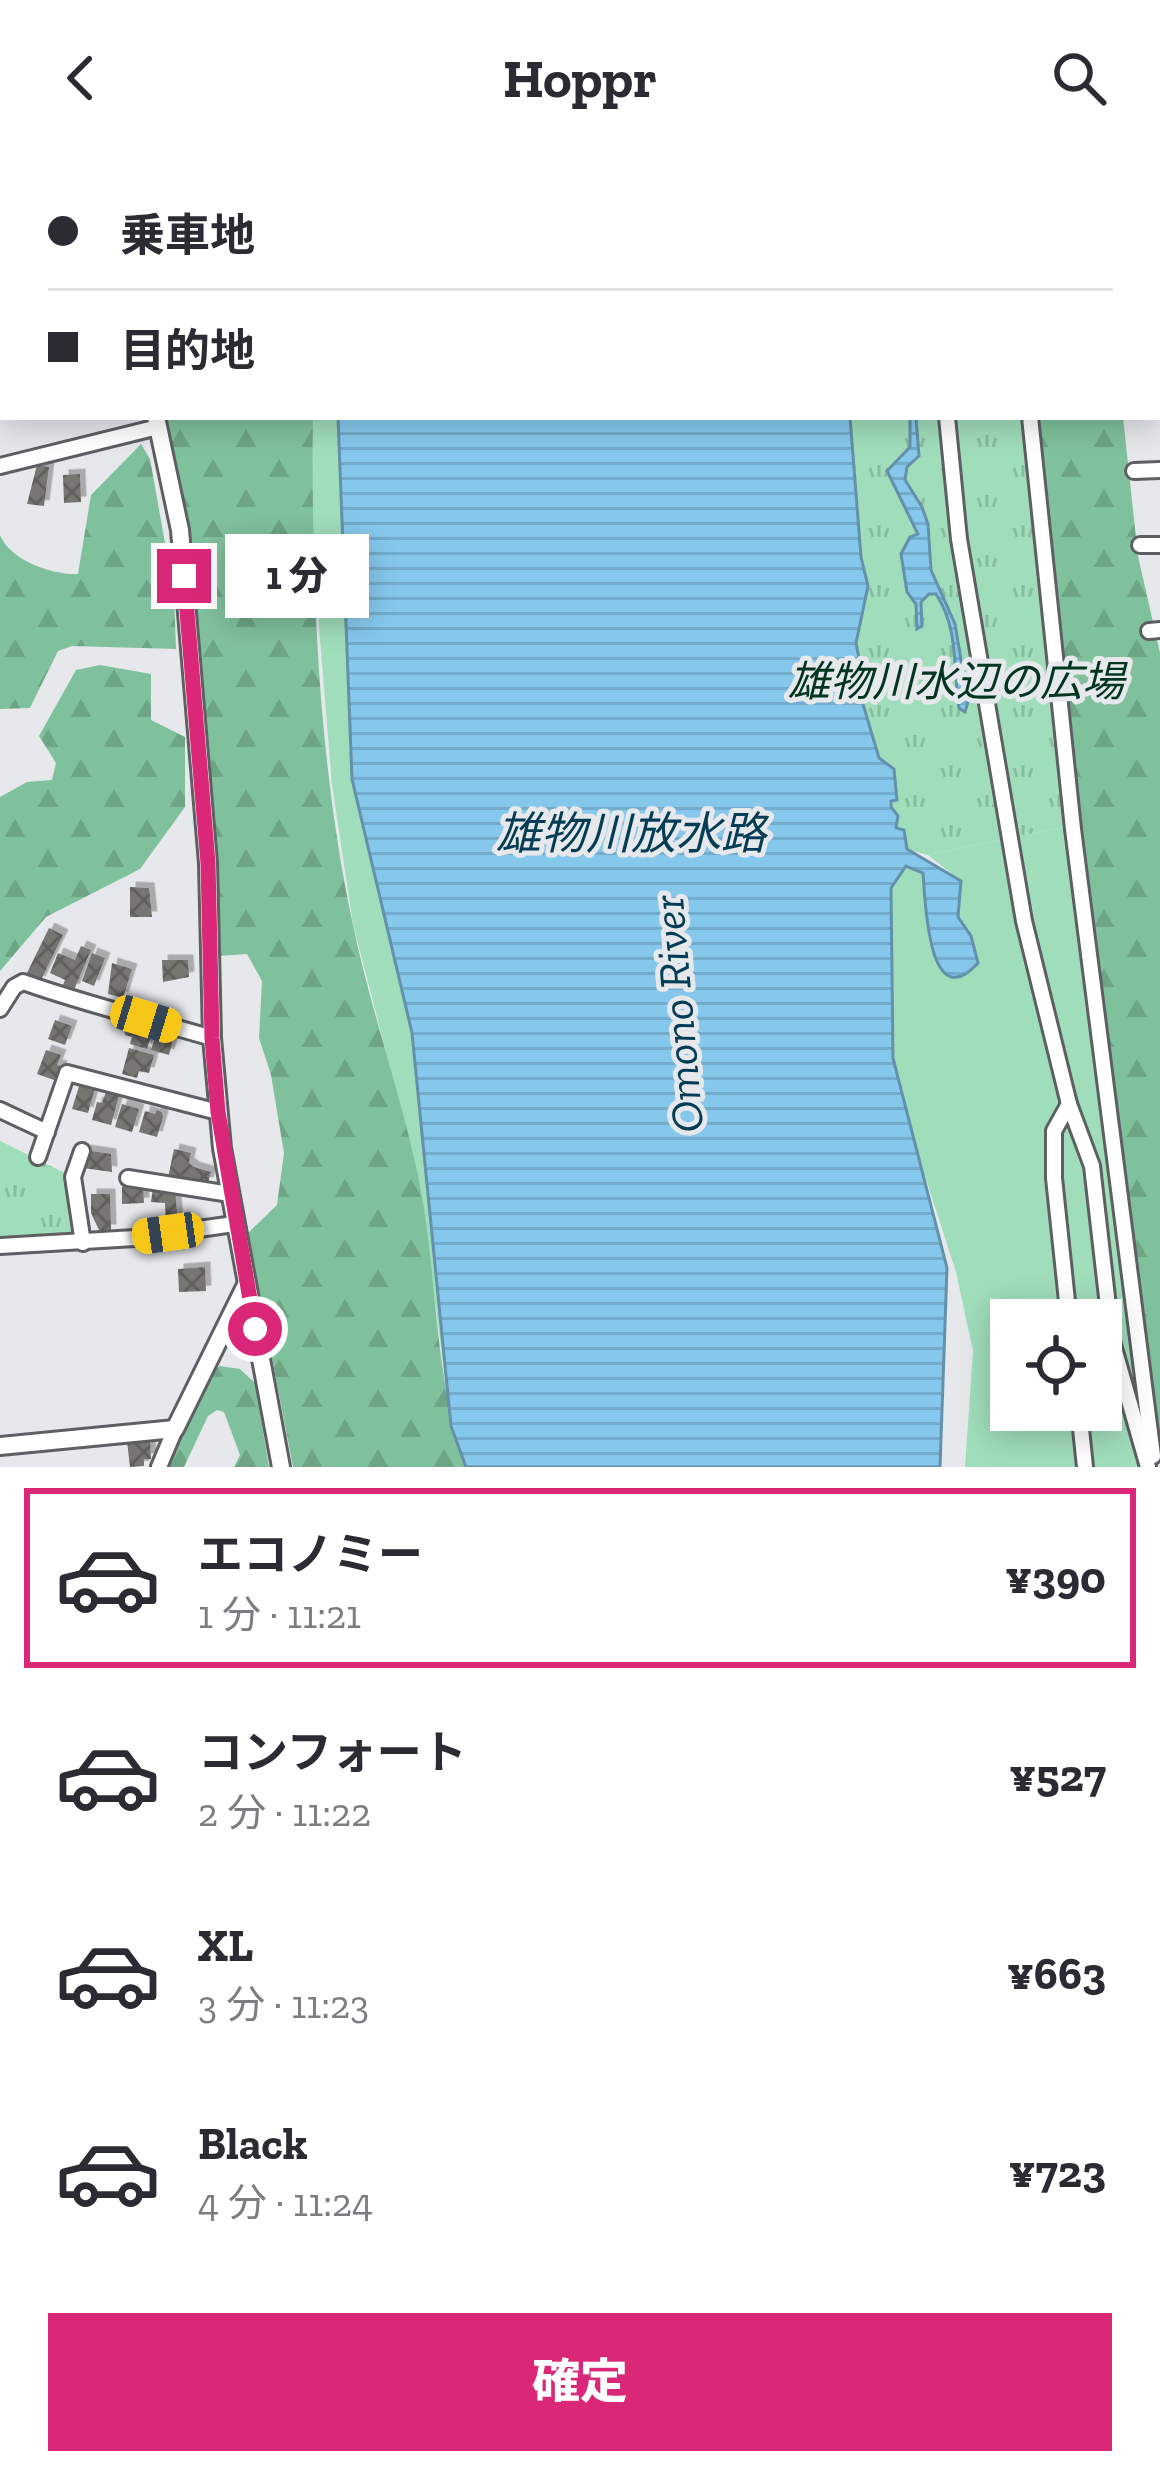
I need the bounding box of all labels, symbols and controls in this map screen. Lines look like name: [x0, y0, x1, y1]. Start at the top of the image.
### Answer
icon: back: [48, 45, 114, 111]
icon: search: [1046, 45, 1112, 111]
text: Hoppr: [503, 46, 657, 111]
text: 乗車地: [120, 209, 255, 263]
text: 目的地: [120, 324, 255, 378]
callout: 1 分: [226, 534, 370, 618]
route end: [157, 549, 211, 603]
text: 1 分: [266, 552, 328, 599]
park label: 雄物川水辺の広場: [788, 656, 1128, 707]
water label: 雄物川放水路: [496, 807, 770, 861]
water label: Omono River: [641, 892, 715, 1135]
car: [106, 991, 186, 1047]
car: [130, 1210, 206, 1256]
map controls: [990, 1299, 1122, 1431]
button: locate: [990, 1299, 1122, 1431]
route start: [228, 1302, 282, 1356]
icon: car: [54, 1524, 162, 1632]
text: エコノミー: [198, 1528, 423, 1582]
text: ¥390: [1005, 1551, 1106, 1605]
text: 1 分 · 11:21: [198, 1591, 361, 1638]
icon: car: [54, 1722, 162, 1830]
text: コンフォート: [198, 1726, 467, 1780]
text: ¥527: [1009, 1749, 1106, 1803]
text: 2 分 · 11:22: [198, 1789, 371, 1836]
text: XL: [198, 1919, 253, 1973]
icon: car: [54, 1920, 162, 2028]
text: ¥663: [1007, 1947, 1106, 2001]
text: 3 分 · 11:23: [198, 1981, 369, 2028]
text: Black: [198, 2117, 308, 2171]
icon: car: [54, 2118, 162, 2226]
text: ¥723: [1009, 2145, 1106, 2199]
text: 4 分 · 11:24: [198, 2179, 373, 2226]
button: 確定: [48, 2313, 1112, 2451]

